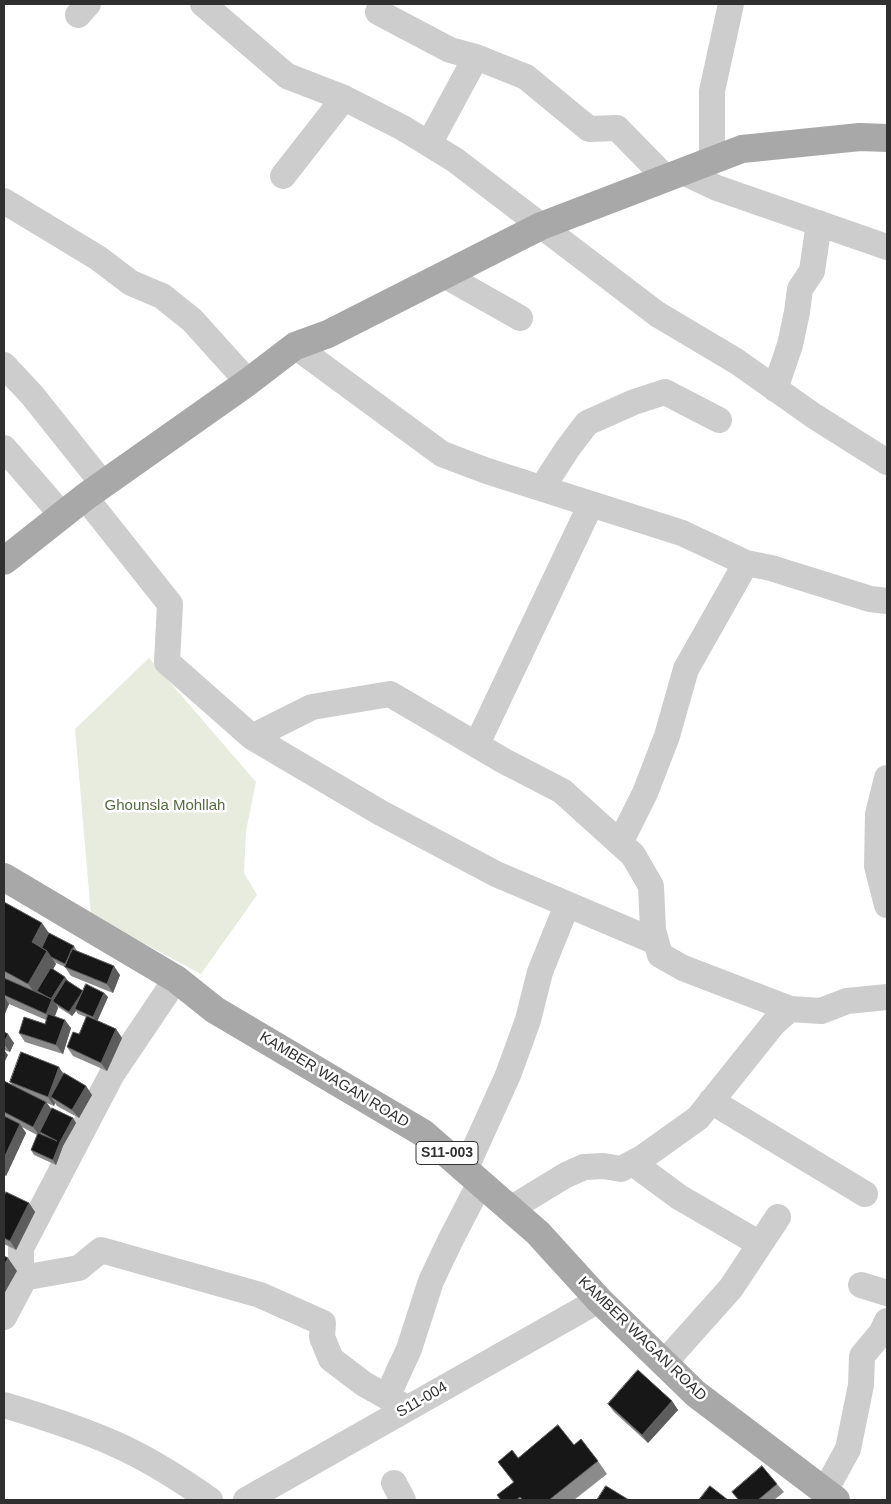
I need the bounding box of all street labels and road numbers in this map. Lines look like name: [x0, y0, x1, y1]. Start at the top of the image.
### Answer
street label: KAMBER WAGAN ROAD: [256, 1028, 412, 1132]
road number: S11-003: [416, 1142, 478, 1164]
street label: KAMBER WAGAN ROAD: [574, 1273, 710, 1405]
street label: S11-004: [393, 1378, 451, 1422]

